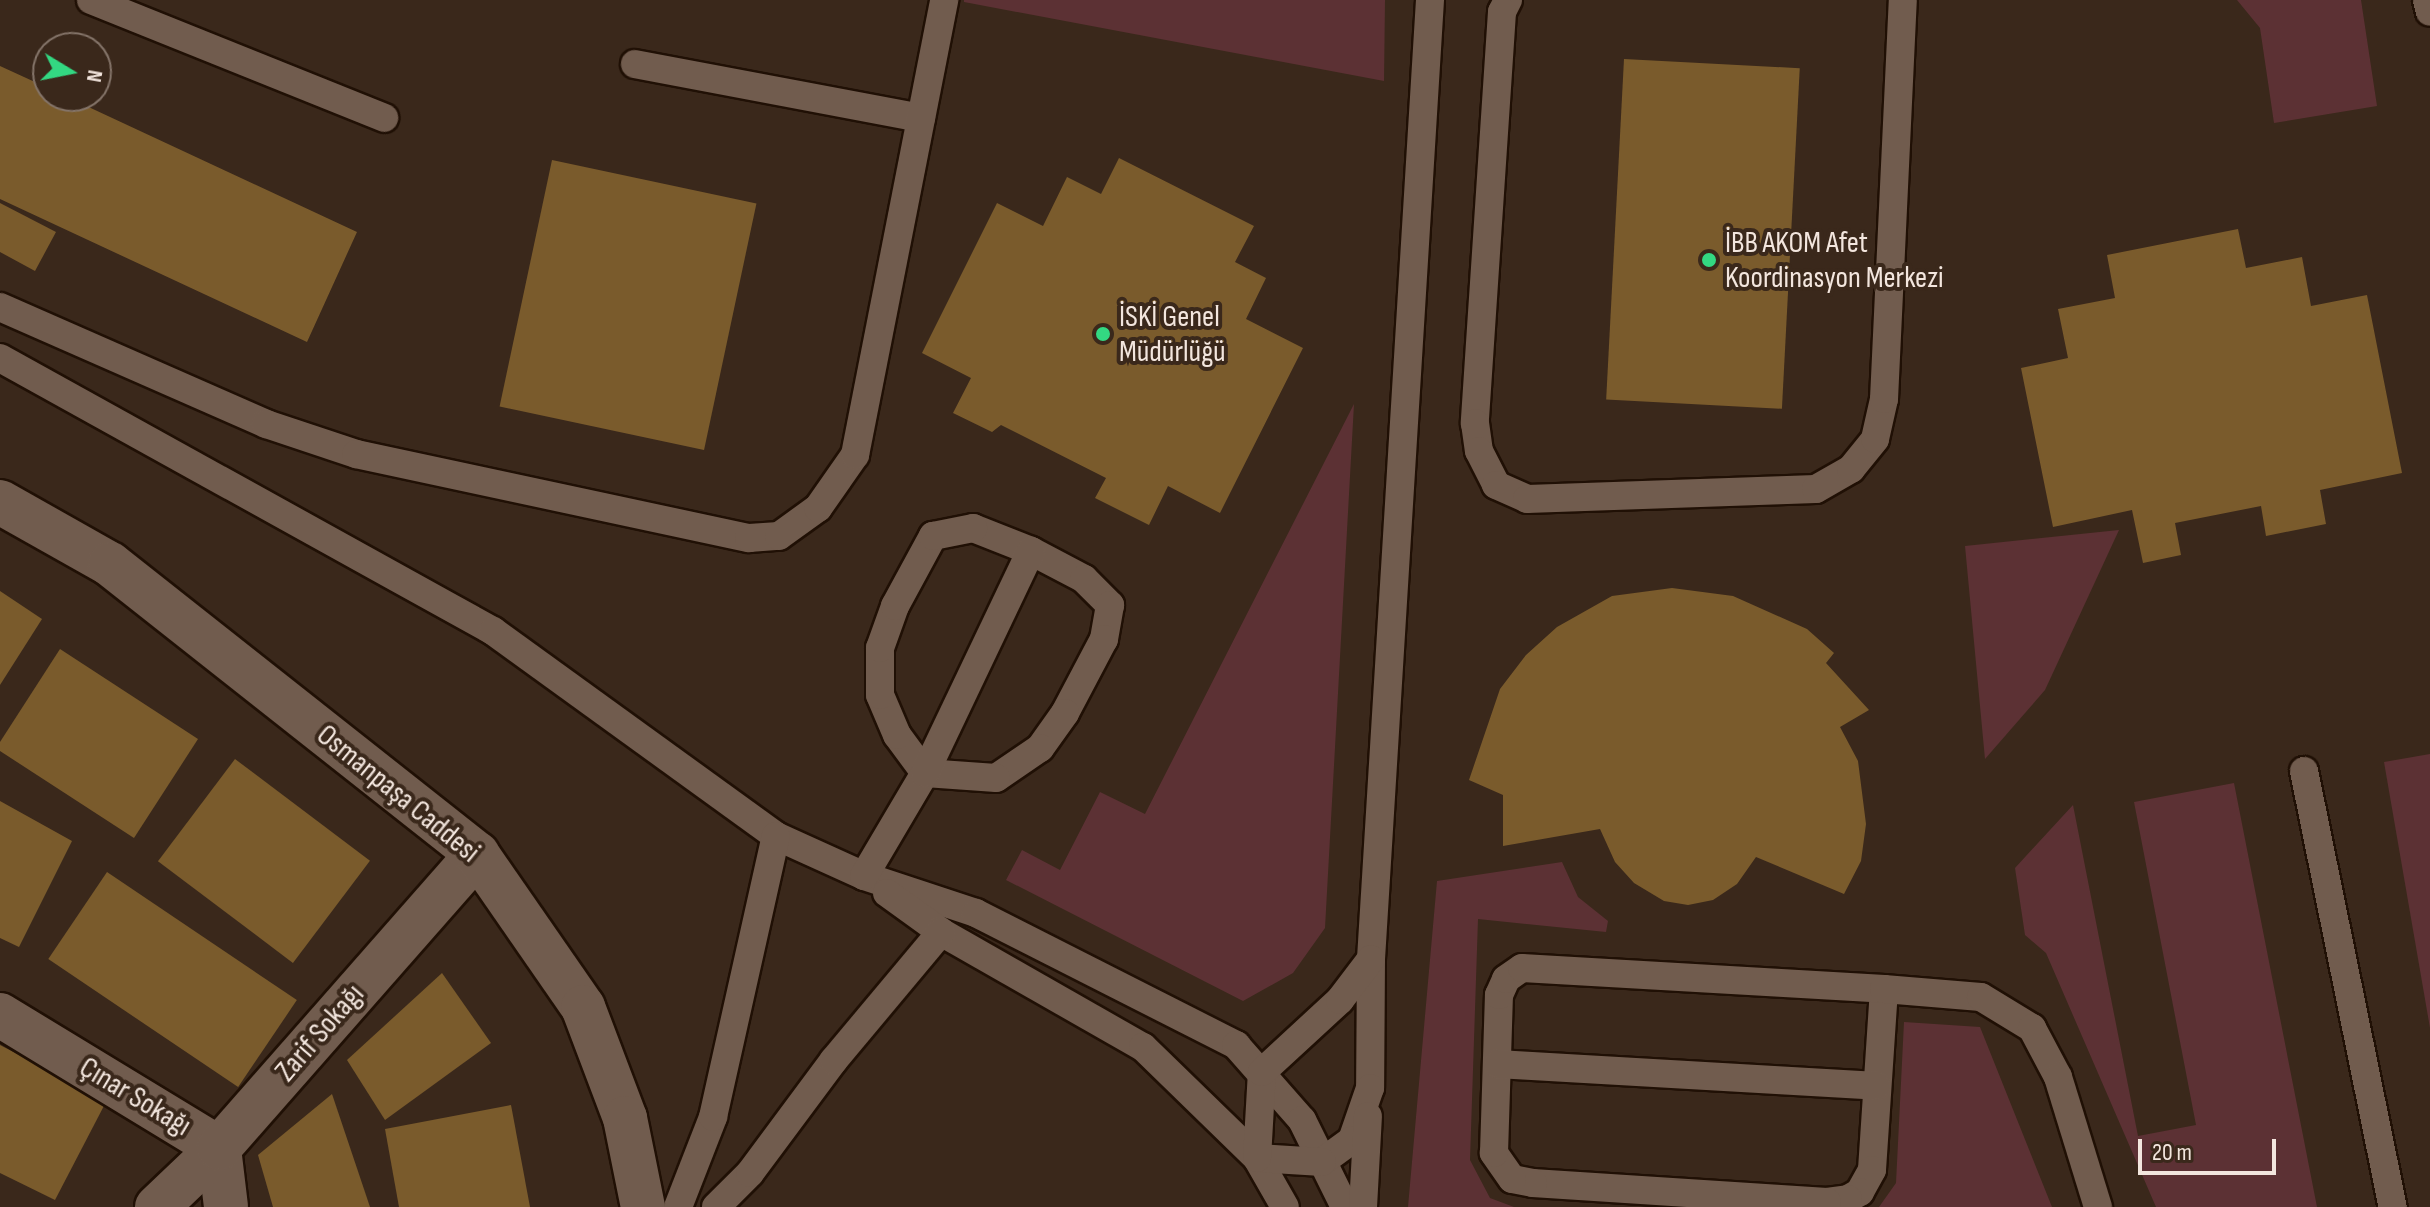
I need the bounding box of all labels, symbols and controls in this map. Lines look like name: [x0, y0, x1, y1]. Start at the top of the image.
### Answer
north arrow: [32, 32, 112, 112]
text: N: [80, 68, 108, 84]
place label: İBB AKOM Afet Koordinasyon Merkezi: [1725, 225, 1944, 296]
marker: İBB AKOM Afet Koordinasyon Merkezi: [1700, 251, 1718, 269]
place label: İSKİ Genel Müdürlüğü: [1119, 299, 1226, 370]
marker: İSKİ Genel Müdürlüğü: [1094, 325, 1112, 343]
street label: Osmanpaşa Caddesi: [309, 717, 487, 871]
street label: Zarif Sokağı: [268, 977, 372, 1089]
street label: Çınar Sokağı: [73, 1050, 197, 1144]
scale bar: [2142, 1123, 2280, 1173]
text: 20 m: [2152, 1138, 2192, 1167]

